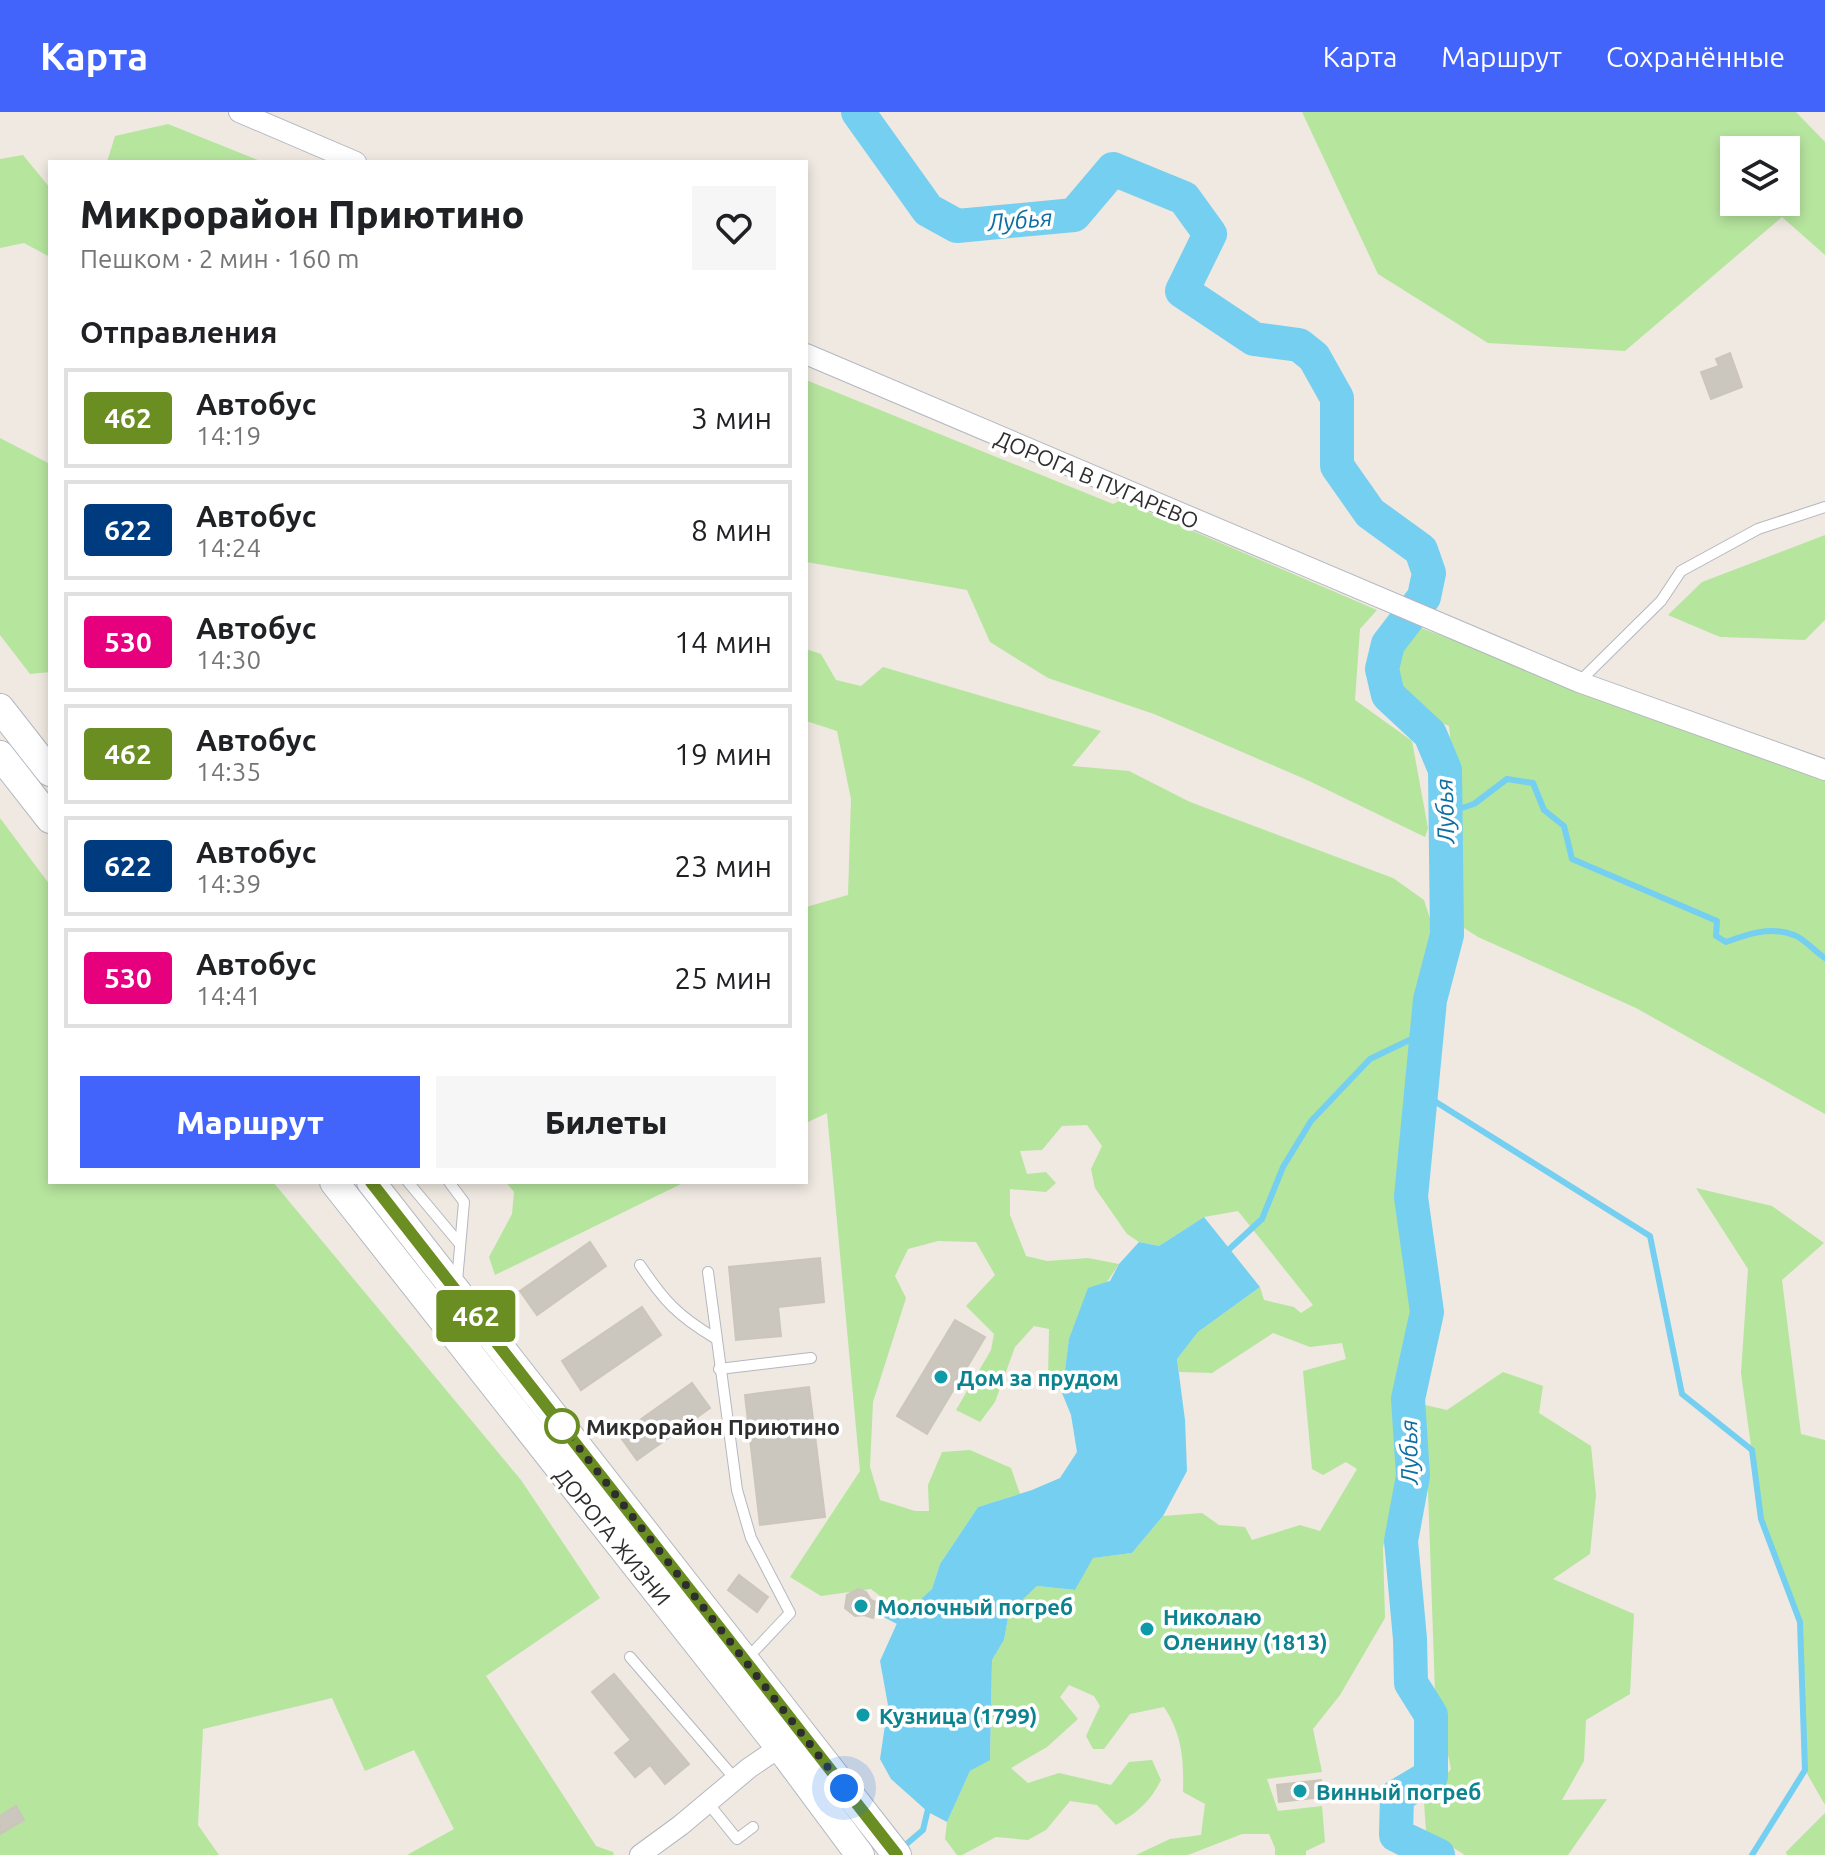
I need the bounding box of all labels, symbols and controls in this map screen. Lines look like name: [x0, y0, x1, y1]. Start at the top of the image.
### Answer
text: Карта: [40, 35, 148, 77]
text: Карта: [1323, 41, 1397, 72]
text: Маршрут: [1441, 41, 1562, 72]
text: Сохранённые: [1606, 41, 1785, 72]
map controls: [1720, 136, 1800, 216]
button: layers: [1720, 136, 1800, 216]
button: heart: [692, 186, 776, 270]
text: Микрорайон Приютино: [80, 193, 525, 235]
water label: Лубья: [986, 204, 1053, 236]
text: Пешком · 2 мин · 160 m: [80, 244, 359, 273]
text: Отправления: [80, 315, 277, 349]
text: Автобус: [196, 387, 316, 421]
text: 3 мин: [691, 401, 772, 435]
text: 462: [104, 402, 152, 433]
text: 14:19: [196, 421, 261, 450]
street label: ДОРОГА В ПУГАРЕВО: [991, 425, 1203, 533]
text: Автобус: [196, 499, 316, 533]
text: 8 мин: [691, 513, 772, 547]
text: 622: [104, 514, 152, 545]
text: 14:24: [196, 533, 261, 562]
text: Автобус: [196, 611, 316, 645]
text: 14 мин: [674, 625, 772, 659]
text: 530: [104, 626, 152, 657]
text: 14:30: [196, 645, 261, 674]
text: Автобус: [196, 723, 316, 757]
text: 19 мин: [674, 737, 772, 771]
text: 462: [104, 738, 152, 769]
text: 14:35: [196, 757, 261, 786]
water label: Лубья: [1430, 778, 1460, 845]
text: Автобус: [196, 835, 316, 869]
text: 23 мин: [674, 849, 772, 883]
text: 622: [104, 850, 152, 881]
text: 14:39: [196, 869, 261, 898]
text: Автобус: [196, 947, 316, 981]
text: 25 мин: [674, 961, 772, 995]
text: 530: [104, 962, 152, 993]
text: 14:41: [196, 981, 261, 1010]
button: Маршрут: [80, 1076, 420, 1168]
button: Билеты: [436, 1076, 776, 1168]
line badge: 462: [430, 1290, 522, 1342]
text: 462: [452, 1300, 500, 1331]
place label: Дом за прудом: [957, 1365, 1119, 1390]
marker: Дом за прудом: [932, 1368, 950, 1386]
marker: Микрорайон Приютино: [545, 1409, 579, 1443]
place label: Микрорайон Приютино: [586, 1414, 840, 1439]
water label: Лубья: [1395, 1419, 1423, 1486]
street label: ДОРОГА ЖИЗНИ: [550, 1462, 676, 1610]
place label: Молочный погреб: [877, 1594, 1073, 1619]
marker: Молочный погреб: [852, 1597, 870, 1615]
place label: Николаю Оленину (1813): [1163, 1604, 1328, 1655]
marker: Николаю Оленину (1813): [1138, 1620, 1156, 1638]
place label: Кузница (1799): [879, 1703, 1037, 1729]
marker: Кузница (1799): [854, 1706, 872, 1724]
your location: [824, 1768, 864, 1808]
place label: Винный погреб: [1316, 1779, 1481, 1804]
marker: Винный погреб: [1291, 1782, 1309, 1800]

